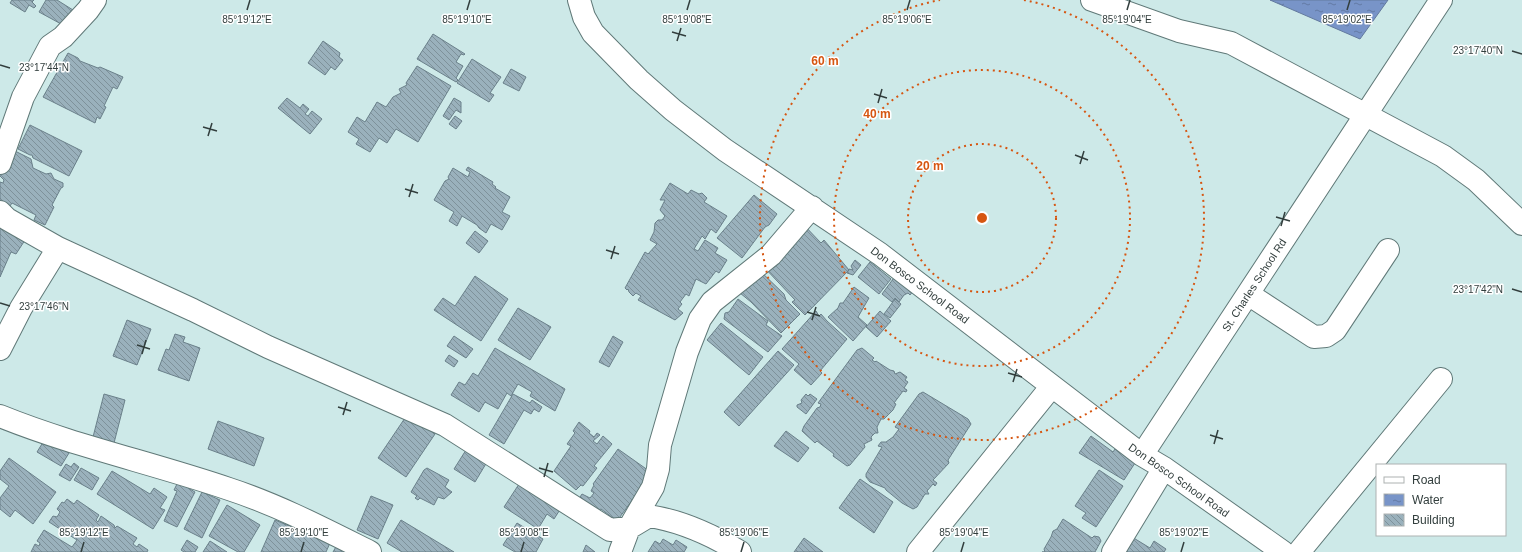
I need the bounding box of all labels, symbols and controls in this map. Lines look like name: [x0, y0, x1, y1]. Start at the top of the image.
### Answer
text: 85°19'12"E: [222, 14, 272, 25]
text: 85°19'10"E: [442, 14, 492, 25]
text: 85°19'08"E: [662, 14, 712, 25]
text: 85°19'06"E: [882, 14, 932, 25]
text: 85°19'04"E: [1102, 14, 1152, 25]
text: 85°19'02"E: [1322, 14, 1372, 25]
text: 23°17'40"N: [1453, 45, 1503, 56]
text: 60 m: [811, 54, 839, 68]
text: 23°17'44"N: [19, 62, 69, 73]
text: 40 m: [863, 107, 891, 121]
text: 20 m: [916, 159, 944, 173]
centre of rings: [975, 211, 989, 225]
street label: St. Charles School Rd: [1219, 236, 1289, 334]
street label: Don Bosco School Road: [869, 244, 971, 326]
text: 23°17'42"N: [1453, 284, 1503, 295]
text: 23°17'46"N: [19, 301, 69, 312]
street label: Don Bosco School Road: [1126, 441, 1232, 519]
legend: [1376, 464, 1506, 536]
text: Road: [1412, 473, 1441, 487]
text: Water: [1412, 493, 1444, 507]
text: Building: [1412, 513, 1455, 527]
text: 85°19'12"E: [59, 527, 109, 538]
text: 85°19'10"E: [279, 527, 329, 538]
text: 85°19'08"E: [499, 527, 549, 538]
text: 85°19'06"E: [719, 527, 769, 538]
text: 85°19'04"E: [939, 527, 989, 538]
text: 85°19'02"E: [1159, 527, 1209, 538]

